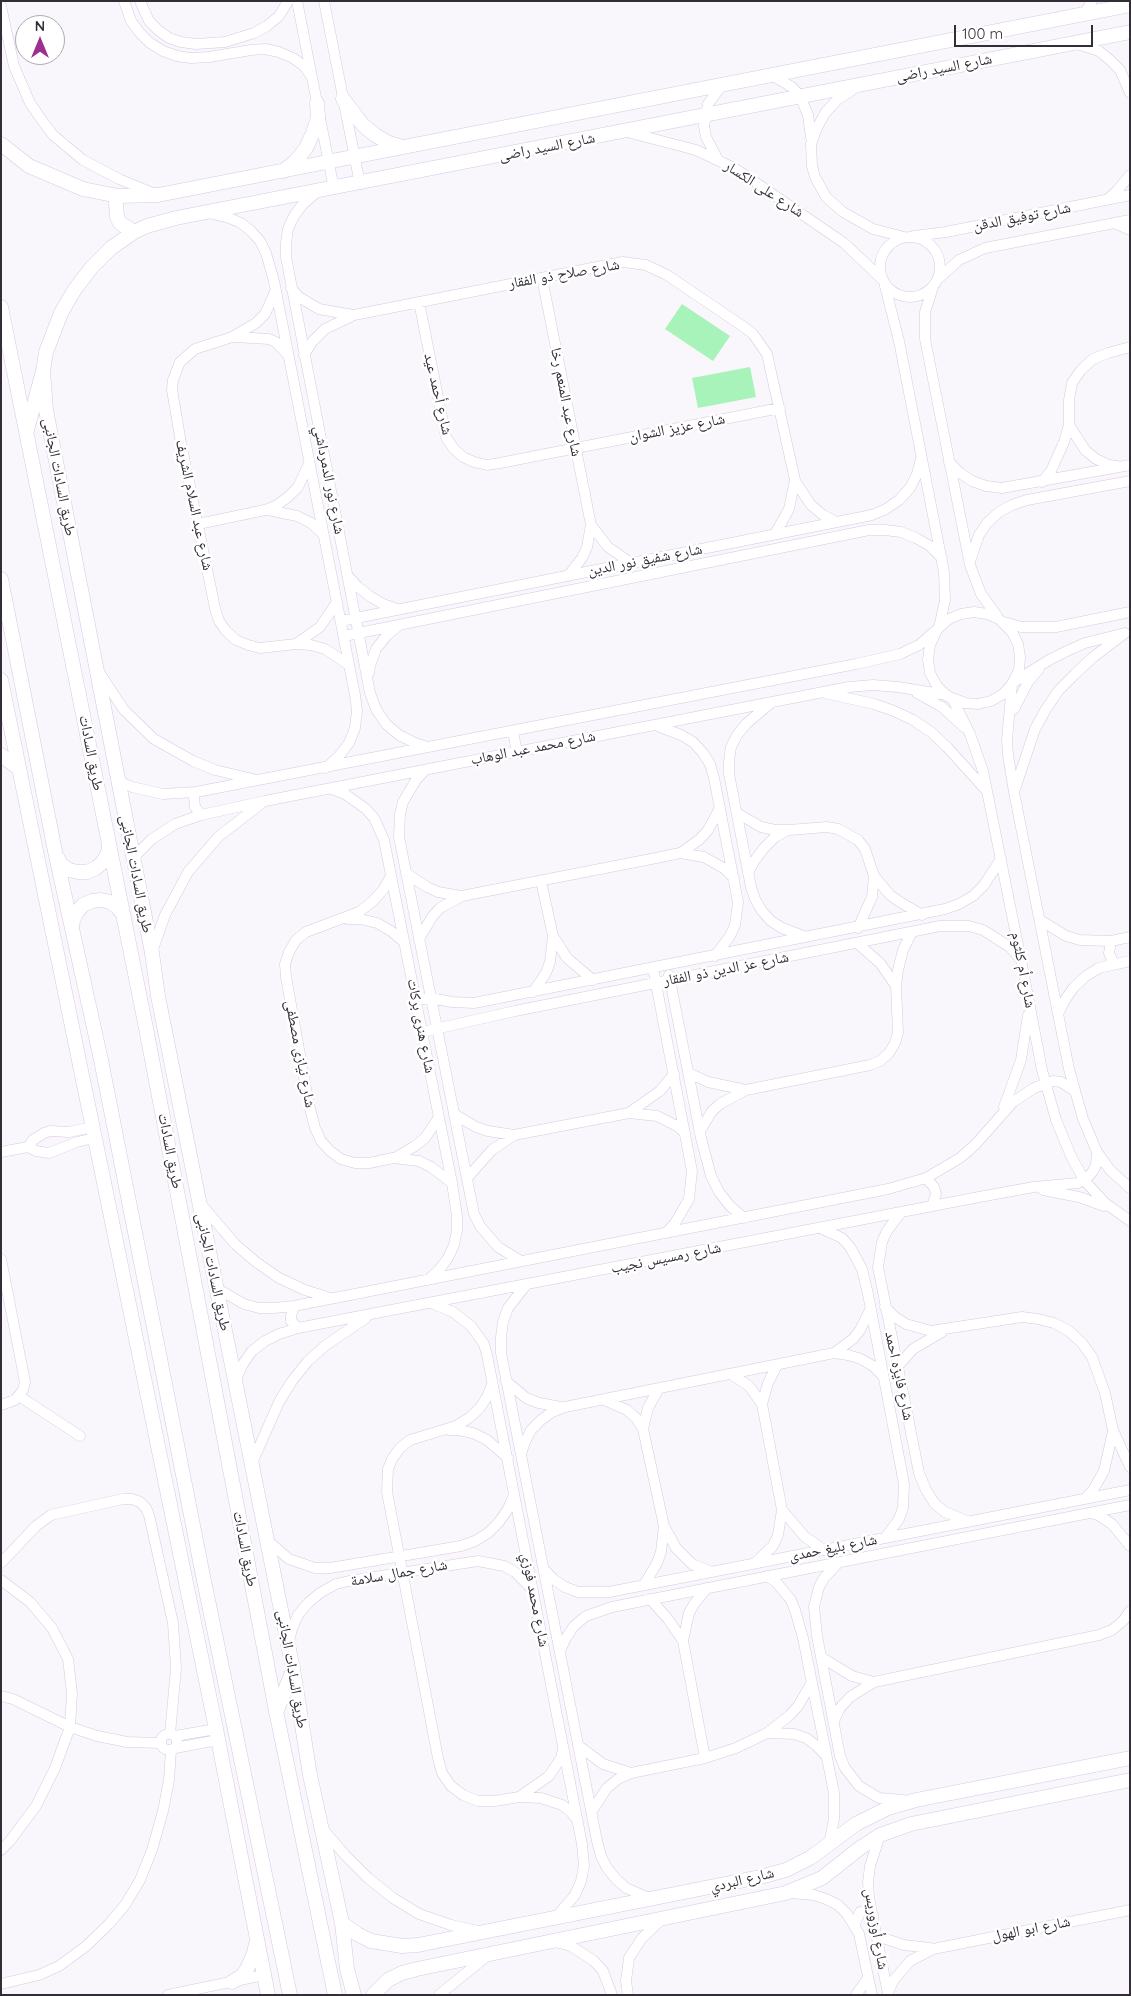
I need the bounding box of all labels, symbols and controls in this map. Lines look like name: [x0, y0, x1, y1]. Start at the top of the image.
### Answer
north arrow: [15, 15, 65, 65]
scale bar: [956, 15, 1095, 47]
text: N: [35, 17, 45, 35]
text: 100 m: [962, 24, 1003, 43]
street label: شارع السيد راضى: [894, 50, 994, 86]
street label: شارع السيد راضى: [497, 129, 597, 165]
street label: شارع على الكسار: [721, 157, 807, 221]
street label: شارع توفيق الدقن: [972, 199, 1072, 235]
street label: شارع صلاح ذو الفقار: [507, 255, 621, 293]
street label: شارع عبد المنعم رخا: [547, 346, 585, 458]
street label: شارع أحمد عيد: [420, 351, 456, 437]
street label: شارع عزيز الشوان: [627, 410, 727, 446]
street label: طريق السادات الجانبى: [39, 416, 79, 538]
street label: شارع نور الدمرداشي: [310, 424, 348, 536]
street label: شارع عبد السلام الشريف: [171, 438, 217, 572]
street label: شارع شفيق نور الدين: [586, 540, 704, 580]
street label: طريق السادات: [75, 714, 107, 792]
street label: شارع محمد عبد الوهاب: [469, 727, 597, 769]
street label: طريق السادات الجانبى: [116, 813, 156, 935]
street label: شارع أم كلثوم: [1007, 930, 1039, 1010]
street label: شارع عز الدين ذو الفقار: [662, 948, 790, 990]
street label: شارع هنرى بركات: [403, 977, 439, 1075]
street label: شارع نيازى مصطفى: [281, 999, 319, 1109]
street label: طريق السادات: [154, 1112, 186, 1190]
street label: طريق السادات الجانبى: [192, 1211, 234, 1333]
street label: شارع رمسيس نجيب: [609, 1239, 723, 1277]
street label: شارع فايزه احمد: [881, 1330, 917, 1422]
street label: طريق السادات: [229, 1510, 261, 1588]
street label: شارع بليغ حمدى: [788, 1531, 878, 1565]
street label: شارع محمد فوزي: [517, 1552, 553, 1648]
street label: شارع جمال سلامة: [349, 1556, 449, 1590]
street label: طريق السادات الجانبى: [273, 1608, 311, 1730]
street label: شارع البردي: [708, 1864, 776, 1896]
street label: شارع أوزوريس: [860, 1887, 892, 1971]
street label: شارع ابو الهول: [990, 1913, 1072, 1945]

